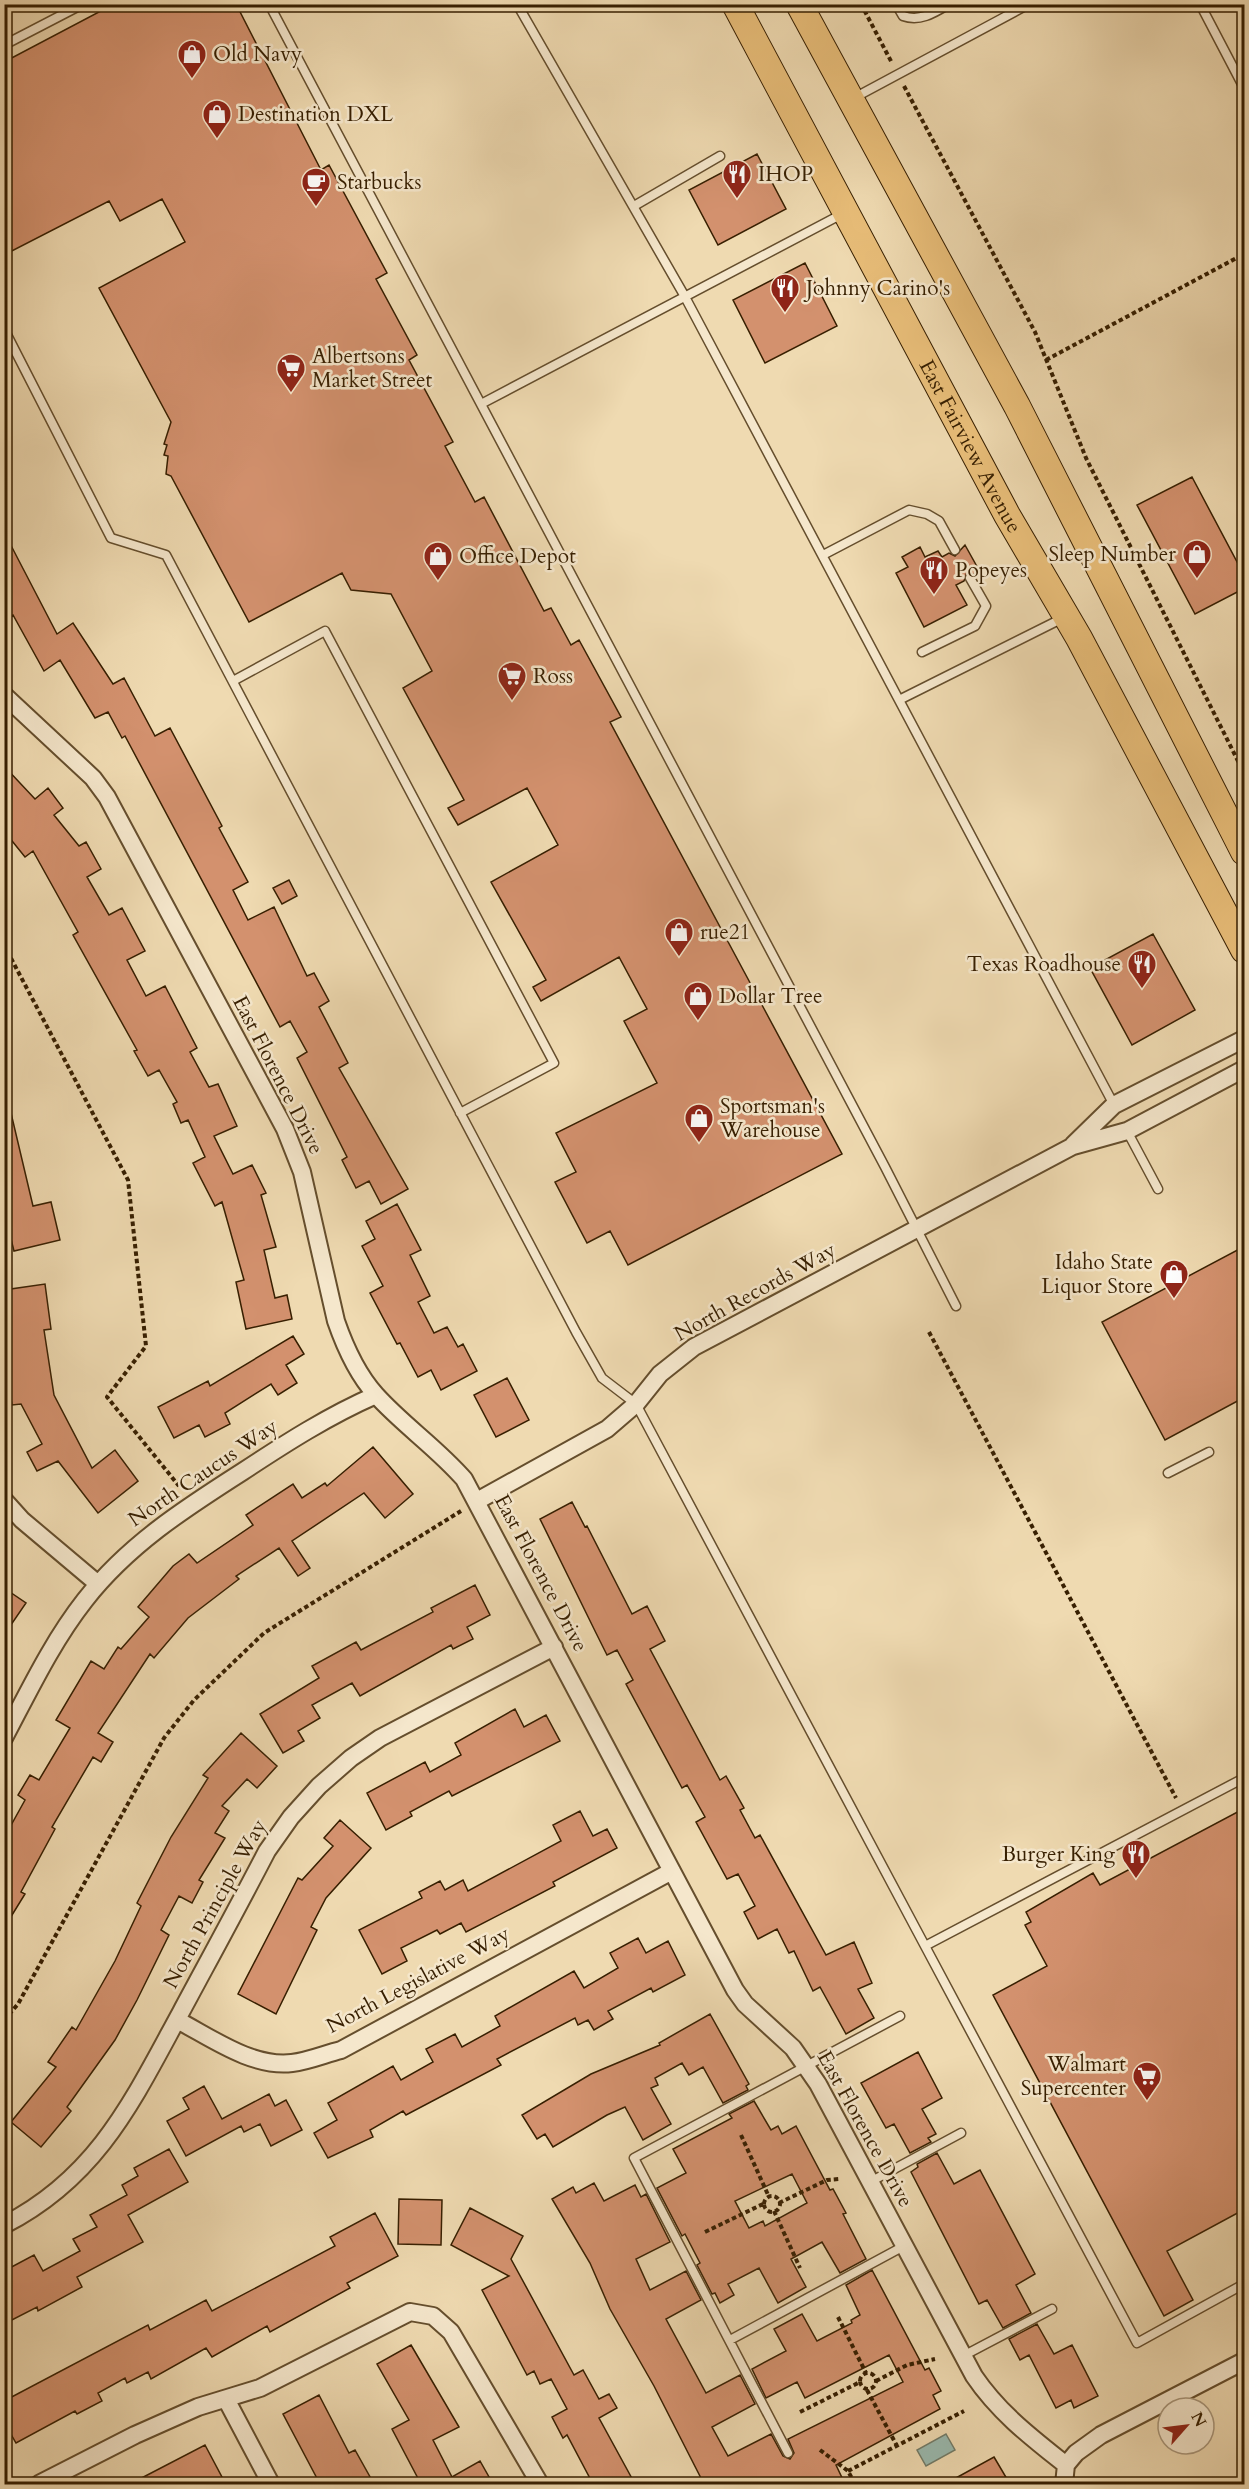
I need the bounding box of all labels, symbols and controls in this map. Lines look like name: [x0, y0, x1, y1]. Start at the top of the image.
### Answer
shop icon: Old Navy: [176, 38, 208, 80]
place label: Old Navy: [213, 40, 302, 69]
shop icon: Destination DXL: [201, 98, 233, 140]
place label: Destination DXL: [238, 100, 393, 129]
restaurant icon: IHOP: [721, 158, 753, 200]
place label: IHOP: [758, 160, 813, 189]
cafe icon: Starbucks: [300, 166, 332, 208]
place label: Starbucks: [337, 168, 422, 197]
restaurant icon: Johnny Carino's: [769, 272, 801, 314]
place label: Johnny Carino's: [803, 274, 950, 303]
place label: Albertsons Market Street: [312, 342, 432, 395]
supermarket icon: Albertsons Market Street: [275, 352, 307, 394]
street label: East Fairview Avenue: [912, 354, 1029, 538]
shop icon: Sleep Number: [1181, 538, 1213, 580]
shop icon: Office Depot: [422, 540, 454, 582]
place label: Sleep Number: [1049, 540, 1176, 569]
place label: Office Depot: [459, 542, 576, 571]
restaurant icon: Popeyes: [918, 554, 950, 596]
place label: Popeyes: [955, 556, 1027, 585]
supermarket icon: Ross: [496, 660, 528, 702]
place label: Ross: [533, 662, 573, 691]
shop icon: rue21: [663, 916, 695, 958]
place label: rue21: [700, 918, 750, 947]
restaurant icon: Texas Roadhouse: [1126, 948, 1158, 990]
place label: Texas Roadhouse: [967, 950, 1121, 979]
shop icon: Dollar Tree: [682, 980, 714, 1022]
place label: Dollar Tree: [719, 982, 823, 1011]
street label: East Florence Drive: [225, 991, 331, 1159]
place label: Sportsman's Warehouse: [719, 1092, 825, 1145]
shop icon: Sportsman's Warehouse: [683, 1102, 715, 1144]
street label: North Records Way: [669, 1236, 841, 1348]
place label: Idaho State Liquor Store: [1041, 1248, 1153, 1301]
shop icon: Idaho State Liquor Store: [1158, 1258, 1190, 1300]
street label: North Caucus Way: [123, 1412, 283, 1534]
street label: East Florence Drive: [487, 1489, 595, 1657]
street label: North Principle Way: [156, 1814, 274, 1994]
restaurant icon: Burger King: [1120, 1838, 1152, 1880]
place label: Burger King: [1002, 1840, 1115, 1869]
street label: North Legislative Way: [321, 1919, 515, 2041]
street label: East Florence Drive: [810, 2046, 920, 2212]
place label: Walmart Supercenter: [1021, 2050, 1126, 2103]
supermarket icon: Walmart Supercenter: [1131, 2060, 1163, 2102]
north arrow: [1156, 2396, 1216, 2456]
text: N: [1185, 2408, 1211, 2431]

